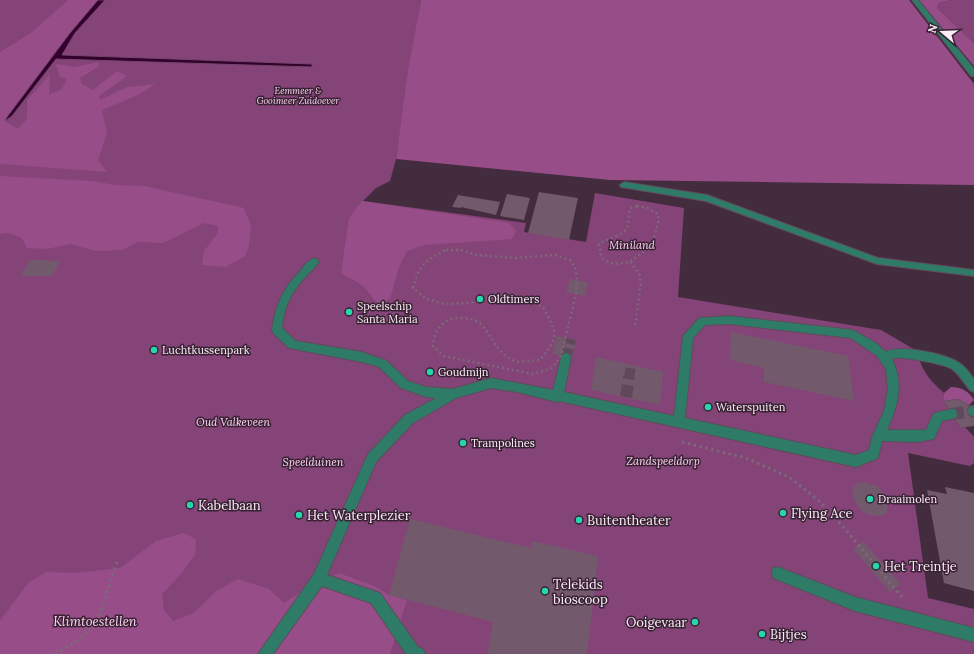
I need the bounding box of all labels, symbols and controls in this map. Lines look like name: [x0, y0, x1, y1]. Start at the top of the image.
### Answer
north arrow: [922, 12, 962, 52]
text: N: [925, 22, 941, 35]
park label: Eemmeer & Gooimeer Zuidoever: [257, 85, 340, 106]
park label: Miniland: [609, 238, 656, 252]
place label: Oldtimers: [488, 292, 539, 306]
marker: Oldtimers: [475, 294, 485, 304]
place label: Speelschip Santa Maria: [357, 299, 418, 326]
marker: Speelschip Santa Maria: [344, 307, 354, 317]
place label: Luchtkussenpark: [162, 343, 250, 357]
marker: Luchtkussenpark: [149, 345, 159, 355]
place label: Goudmijn: [438, 365, 489, 379]
marker: Goudmijn: [425, 367, 435, 377]
place label: Waterspuiten: [716, 400, 786, 414]
marker: Waterspuiten: [703, 402, 713, 412]
park label: Oud Valkeveen: [196, 415, 270, 429]
place label: Trampolines: [471, 436, 535, 450]
marker: Trampolines: [458, 438, 468, 448]
park label: Zandspeeldorp: [626, 454, 700, 468]
park label: Speelduinen: [283, 455, 344, 469]
place label: Draaimolen: [878, 492, 938, 506]
marker: Draaimolen: [865, 494, 875, 504]
place label: Kabelbaan: [198, 497, 261, 514]
marker: Kabelbaan: [185, 500, 195, 510]
place label: Flying Ace: [791, 505, 853, 522]
place label: Het Waterplezier: [307, 507, 411, 524]
marker: Flying Ace: [778, 508, 788, 518]
marker: Het Waterplezier: [294, 510, 304, 520]
place label: Buitentheater: [587, 512, 671, 529]
marker: Buitentheater: [574, 515, 584, 525]
place label: Het Treintje: [884, 558, 957, 575]
marker: Het Treintje: [871, 561, 881, 571]
place label: Telekids bioscoop: [553, 576, 608, 608]
marker: Telekids bioscoop: [540, 586, 550, 596]
park label: Klimtoestellen: [53, 613, 137, 630]
place label: Ooigevaar: [626, 614, 687, 631]
marker: Ooigevaar: [690, 617, 700, 627]
place label: Bijtjes: [770, 626, 807, 643]
marker: Bijtjes: [757, 629, 767, 639]

